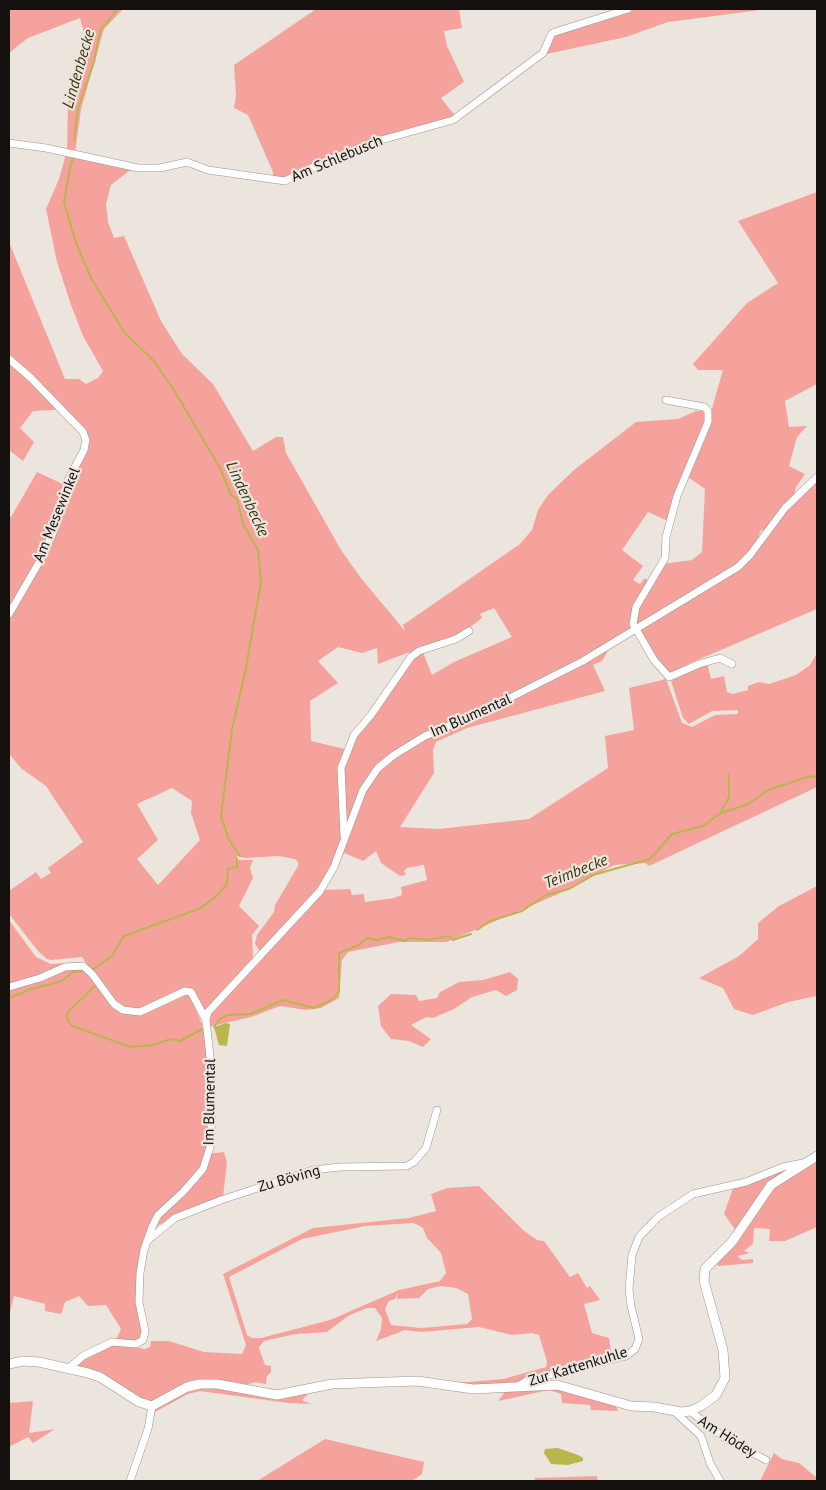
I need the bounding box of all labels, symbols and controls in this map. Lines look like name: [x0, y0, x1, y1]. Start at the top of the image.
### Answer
water label: Lindenbecke: [59, 27, 99, 111]
street label: Am Schlebusch: [289, 132, 385, 186]
water label: Lindenbecke: [221, 458, 273, 540]
street label: Am Mesewinkel: [30, 465, 84, 565]
street label: Im Blumental: [428, 690, 514, 742]
water label: Teimbecke: [541, 851, 611, 893]
street label: Im Blumental: [200, 1059, 220, 1145]
street label: Zu Böving: [256, 1162, 322, 1196]
street label: Zur Kattenkuhle: [526, 1343, 630, 1391]
street label: Am Hödey: [694, 1412, 760, 1462]

